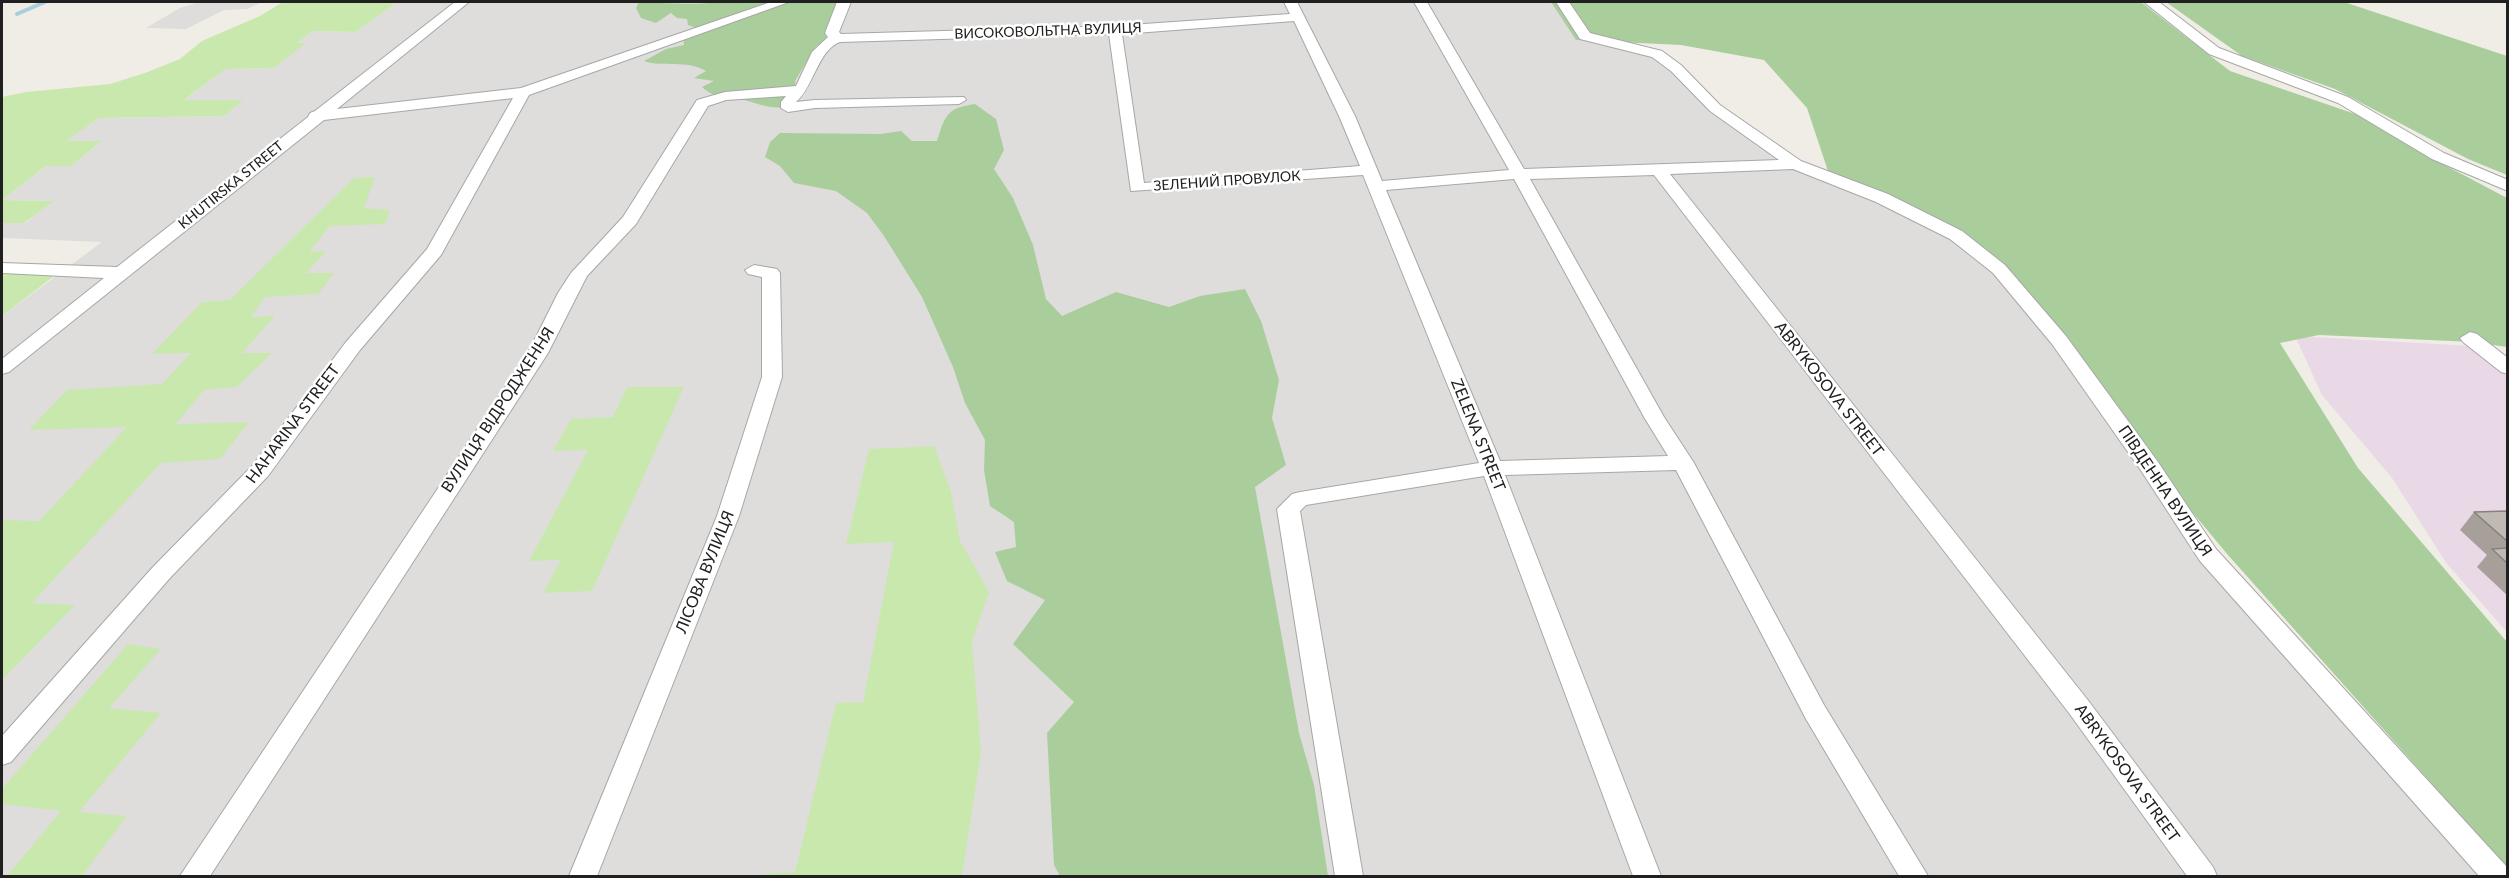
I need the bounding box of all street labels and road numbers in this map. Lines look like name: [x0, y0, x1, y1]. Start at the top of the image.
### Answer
street label: ВИСОКОВОЛЬТНА ВУЛИЦЯ: [954, 19, 1142, 43]
street label: KHUTIRSKA STREET: [175, 137, 287, 233]
street label: ЗЕЛЕНИЙ ПРОВУЛОК: [1153, 167, 1301, 195]
street label: ABRYKOSOVA STREET: [1770, 318, 1888, 460]
street label: ВУЛИЦЯ ВІДРОДЖЕННЯ: [437, 324, 559, 496]
street label: HAHARINA STREET: [242, 361, 344, 487]
street label: ZELENA STREET: [1447, 376, 1509, 494]
street label: ПІВДЕННА ВУЛИЦЯ: [2114, 422, 2216, 560]
street label: ЛІСОВА ВУЛИЦЯ: [672, 508, 738, 636]
street label: ABRYKOSOVA STREET: [2071, 700, 2183, 846]

